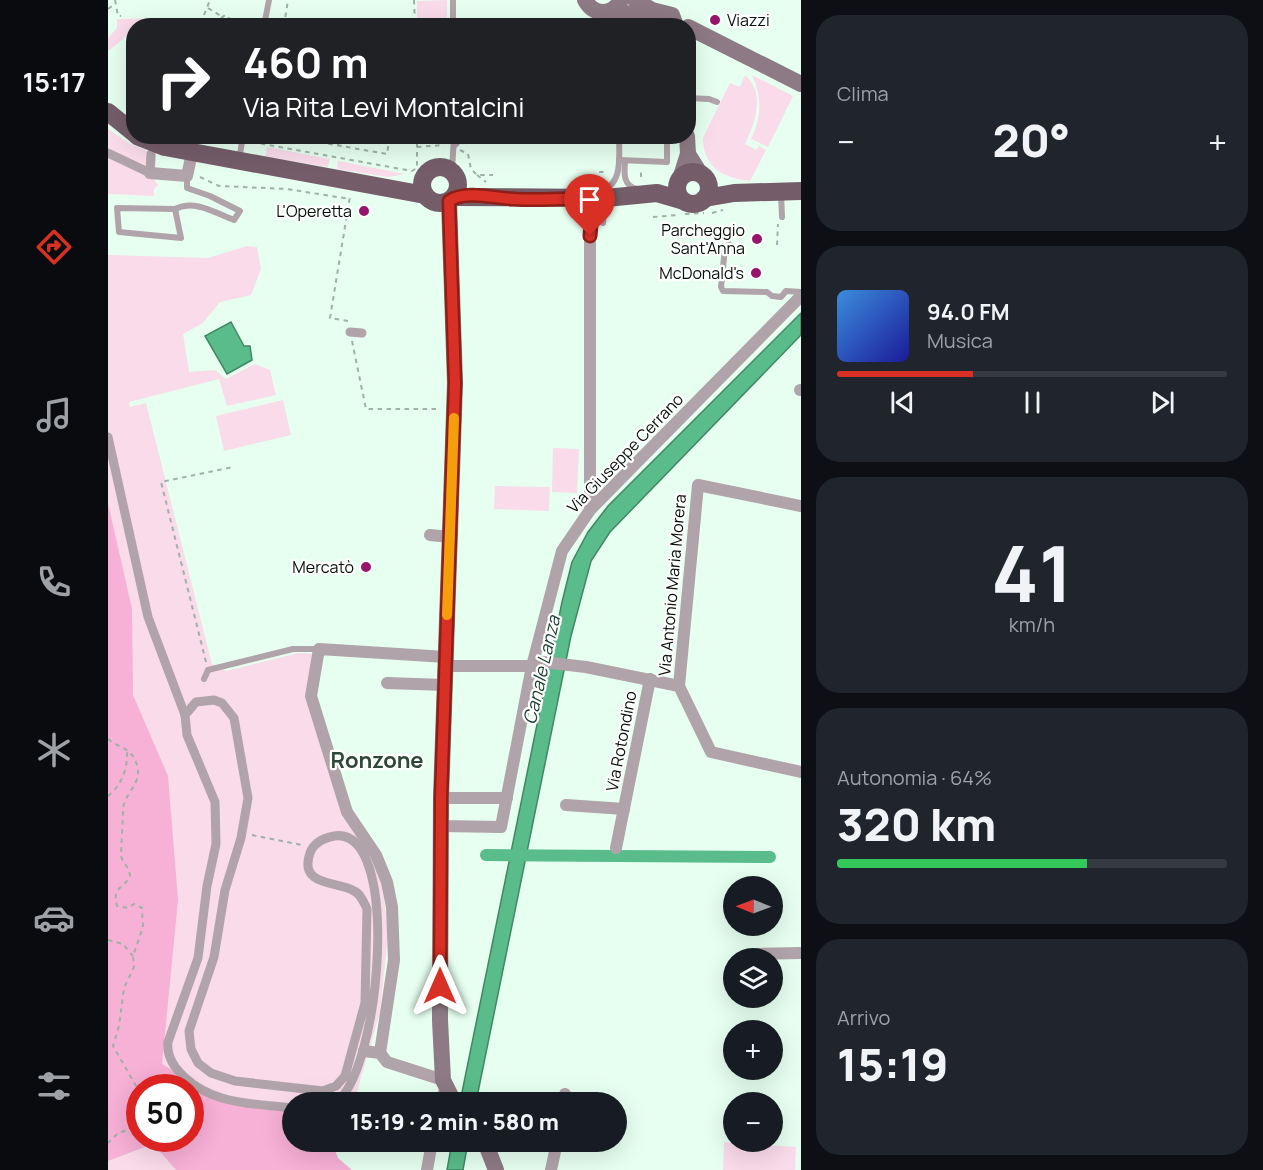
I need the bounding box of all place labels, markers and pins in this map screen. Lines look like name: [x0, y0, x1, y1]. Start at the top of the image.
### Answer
place label: Viazzi: [727, 9, 770, 31]
marker: Viazzi: [708, 13, 722, 27]
pin: [564, 174, 615, 236]
place label: L'Operetta: [276, 200, 352, 222]
marker: L'Operetta: [357, 204, 371, 218]
place label: Parcheggio Sant'Anna: [661, 219, 745, 259]
marker: Parcheggio Sant'Anna: [750, 232, 764, 246]
place label: McDonald's: [659, 262, 744, 284]
marker: McDonald's: [749, 266, 763, 280]
place label: Mercatò: [292, 556, 354, 578]
marker: Mercatò: [359, 560, 373, 574]

